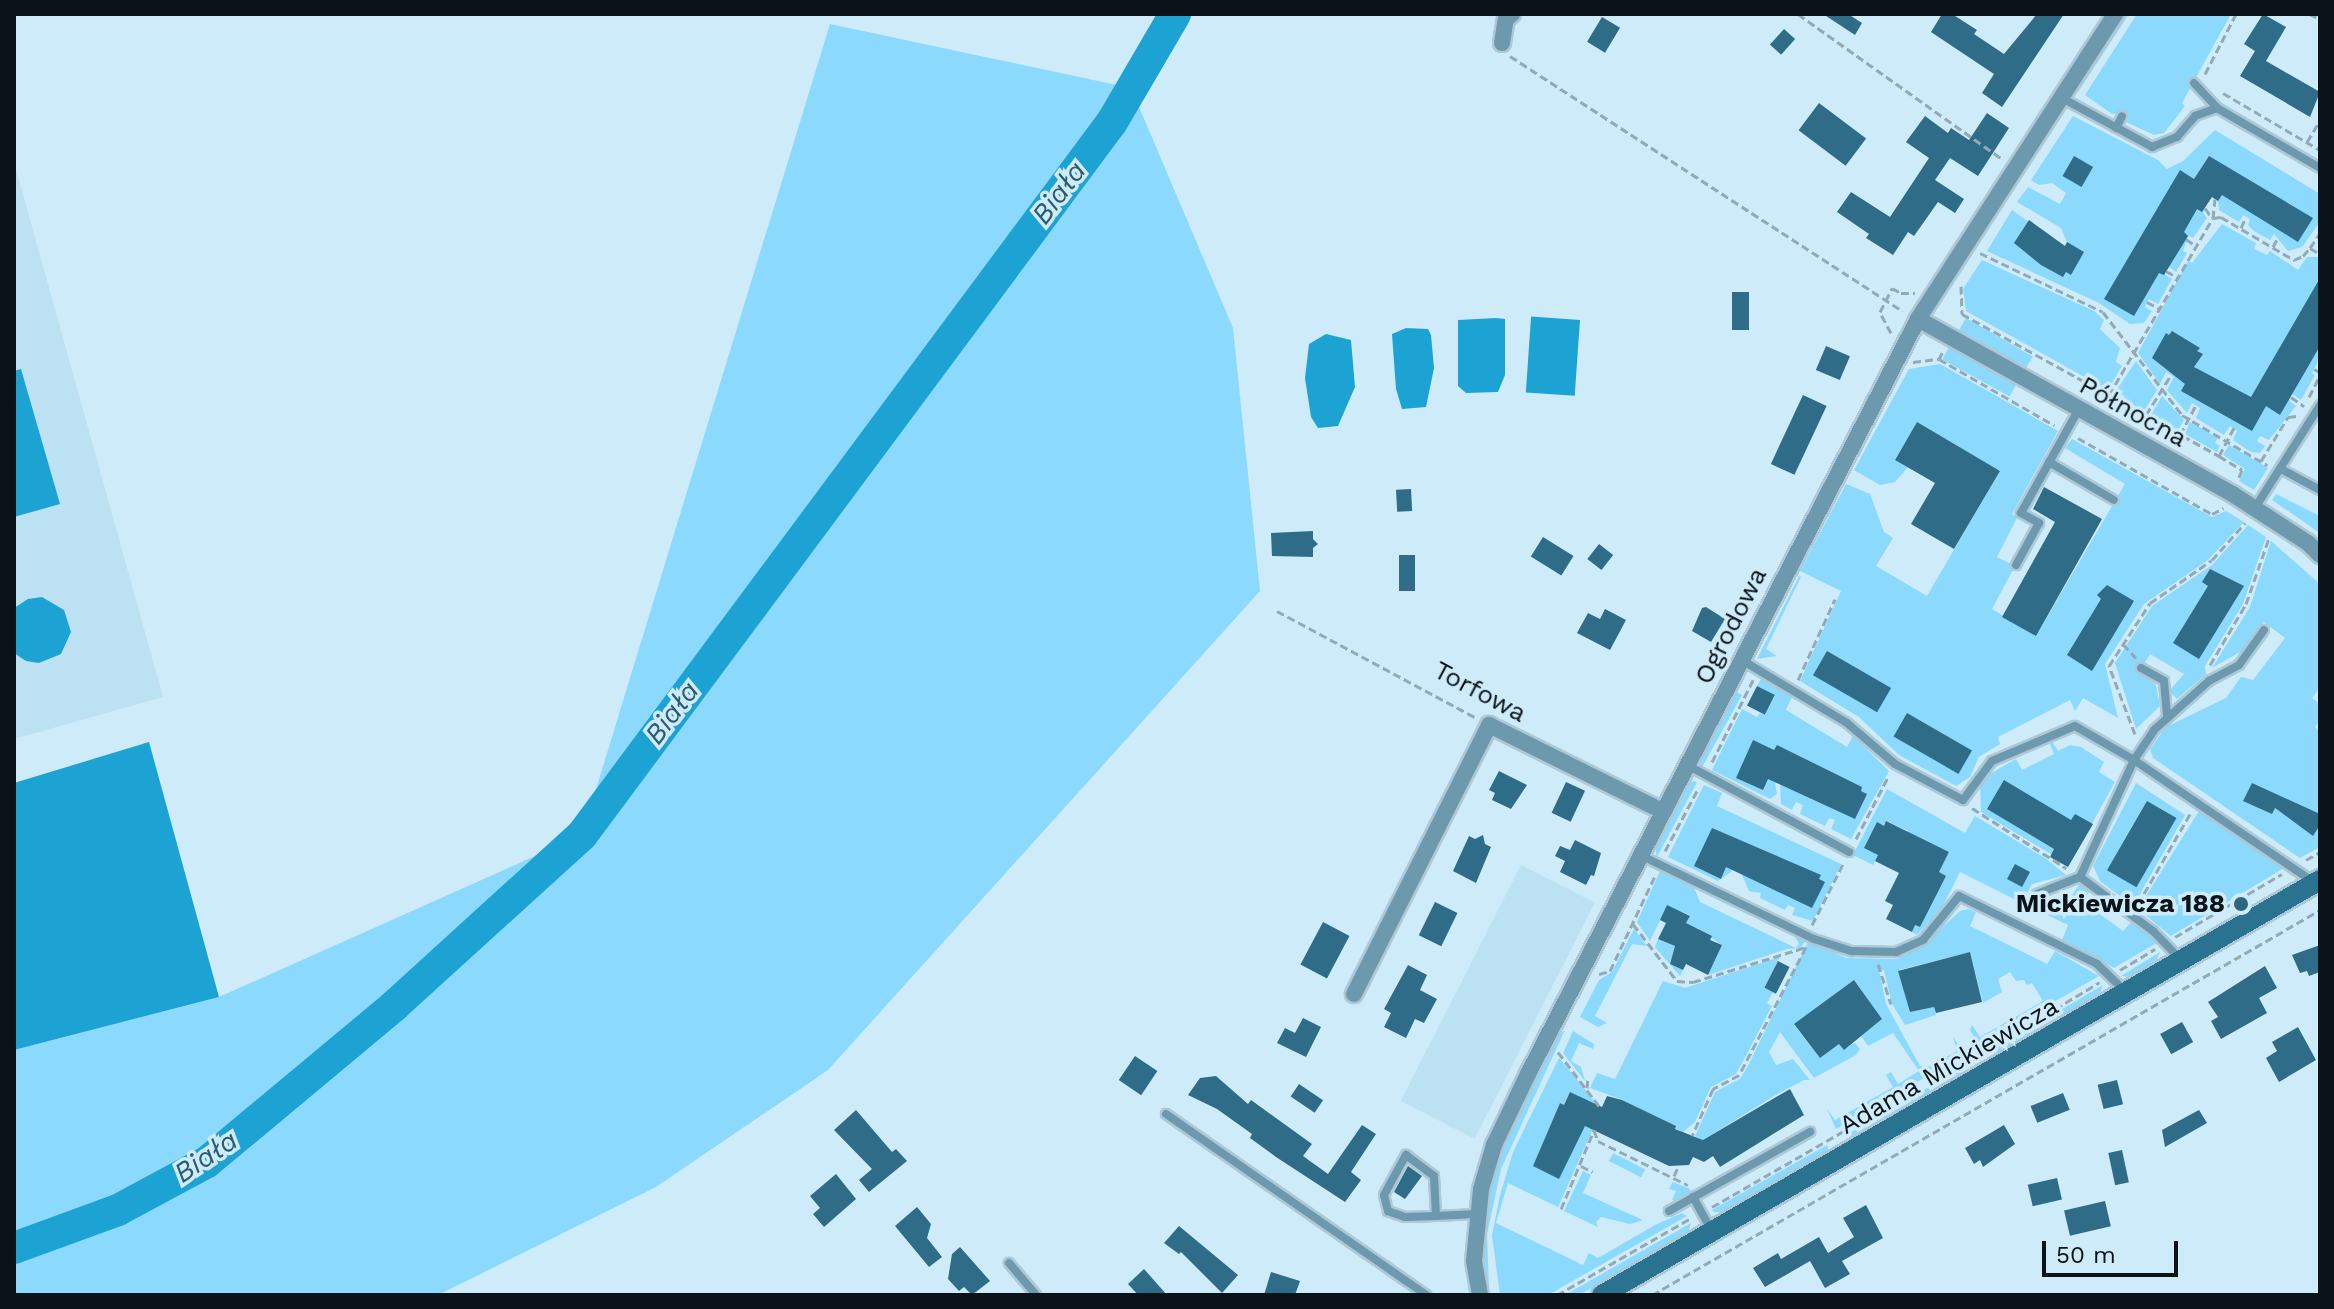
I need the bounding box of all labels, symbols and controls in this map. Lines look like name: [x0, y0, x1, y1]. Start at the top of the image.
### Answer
water label: Biała: [1025, 155, 1093, 231]
street label: Północna: [2074, 370, 2192, 454]
street label: Ogrodowa: [1688, 562, 1774, 690]
street label: Torfowa: [1428, 655, 1532, 729]
water label: Biała: [638, 675, 706, 751]
place label: Mickiewicza 188: [2015, 888, 2225, 920]
marker: Mickiewicza 188: [2232, 895, 2250, 913]
street label: Adama Mickiewicza: [1834, 990, 2064, 1142]
water label: Biała: [168, 1124, 244, 1190]
scale bar: [2046, 1225, 2182, 1275]
text: 50 m: [2056, 1241, 2116, 1269]

